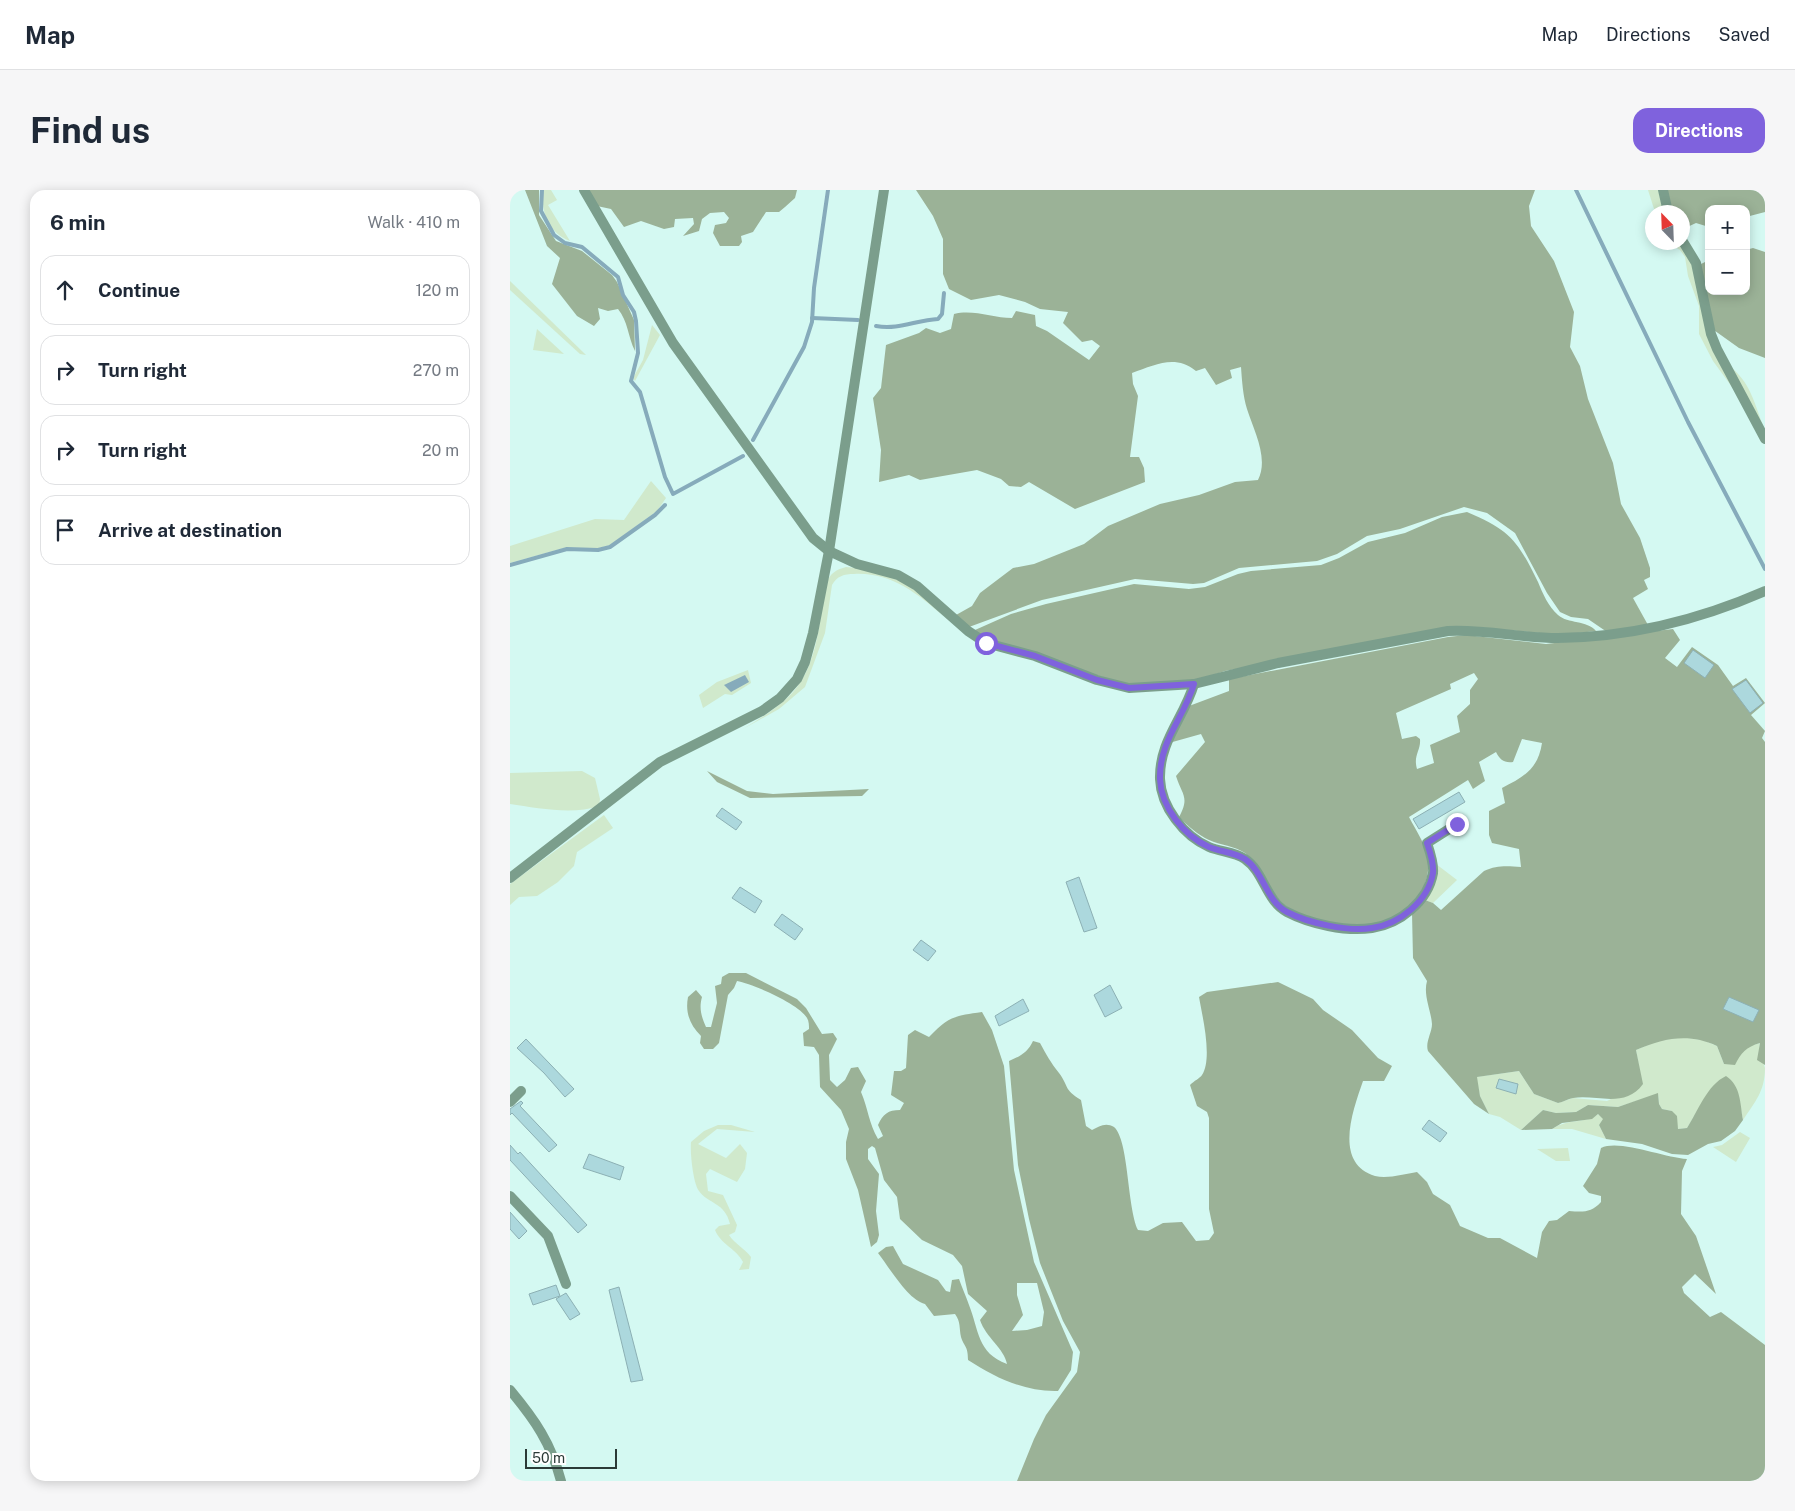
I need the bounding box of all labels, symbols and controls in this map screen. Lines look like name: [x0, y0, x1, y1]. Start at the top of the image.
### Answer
text: Map: [25, 21, 75, 49]
text: Map: [1541, 24, 1578, 45]
text: Directions: [1606, 24, 1691, 45]
text: Saved: [1719, 24, 1770, 45]
button: Directions: [1633, 108, 1765, 153]
text: Find us: [30, 110, 150, 151]
north arrow: [1645, 205, 1690, 250]
map controls: [1705, 205, 1750, 295]
button: +: [1705, 205, 1750, 250]
text: 6 min: [50, 210, 106, 235]
text: Walk · 410 m: [367, 213, 460, 232]
button: −: [1705, 250, 1750, 295]
icon: ahead: [51, 276, 79, 304]
text: Continue: [98, 279, 180, 301]
text: 120 m: [415, 281, 459, 300]
icon: right: [51, 356, 79, 384]
text: Turn right: [98, 359, 187, 381]
text: 270 m: [413, 361, 459, 380]
icon: right: [51, 436, 79, 464]
text: Turn right: [98, 439, 187, 461]
text: 20 m: [422, 441, 459, 460]
icon: arrive: [51, 516, 79, 544]
text: Arrive at destination: [98, 519, 282, 541]
route start: [975, 632, 998, 655]
route end: [1446, 813, 1469, 836]
scale bar: [525, 1446, 618, 1469]
text: 50 m: [532, 1450, 565, 1466]

